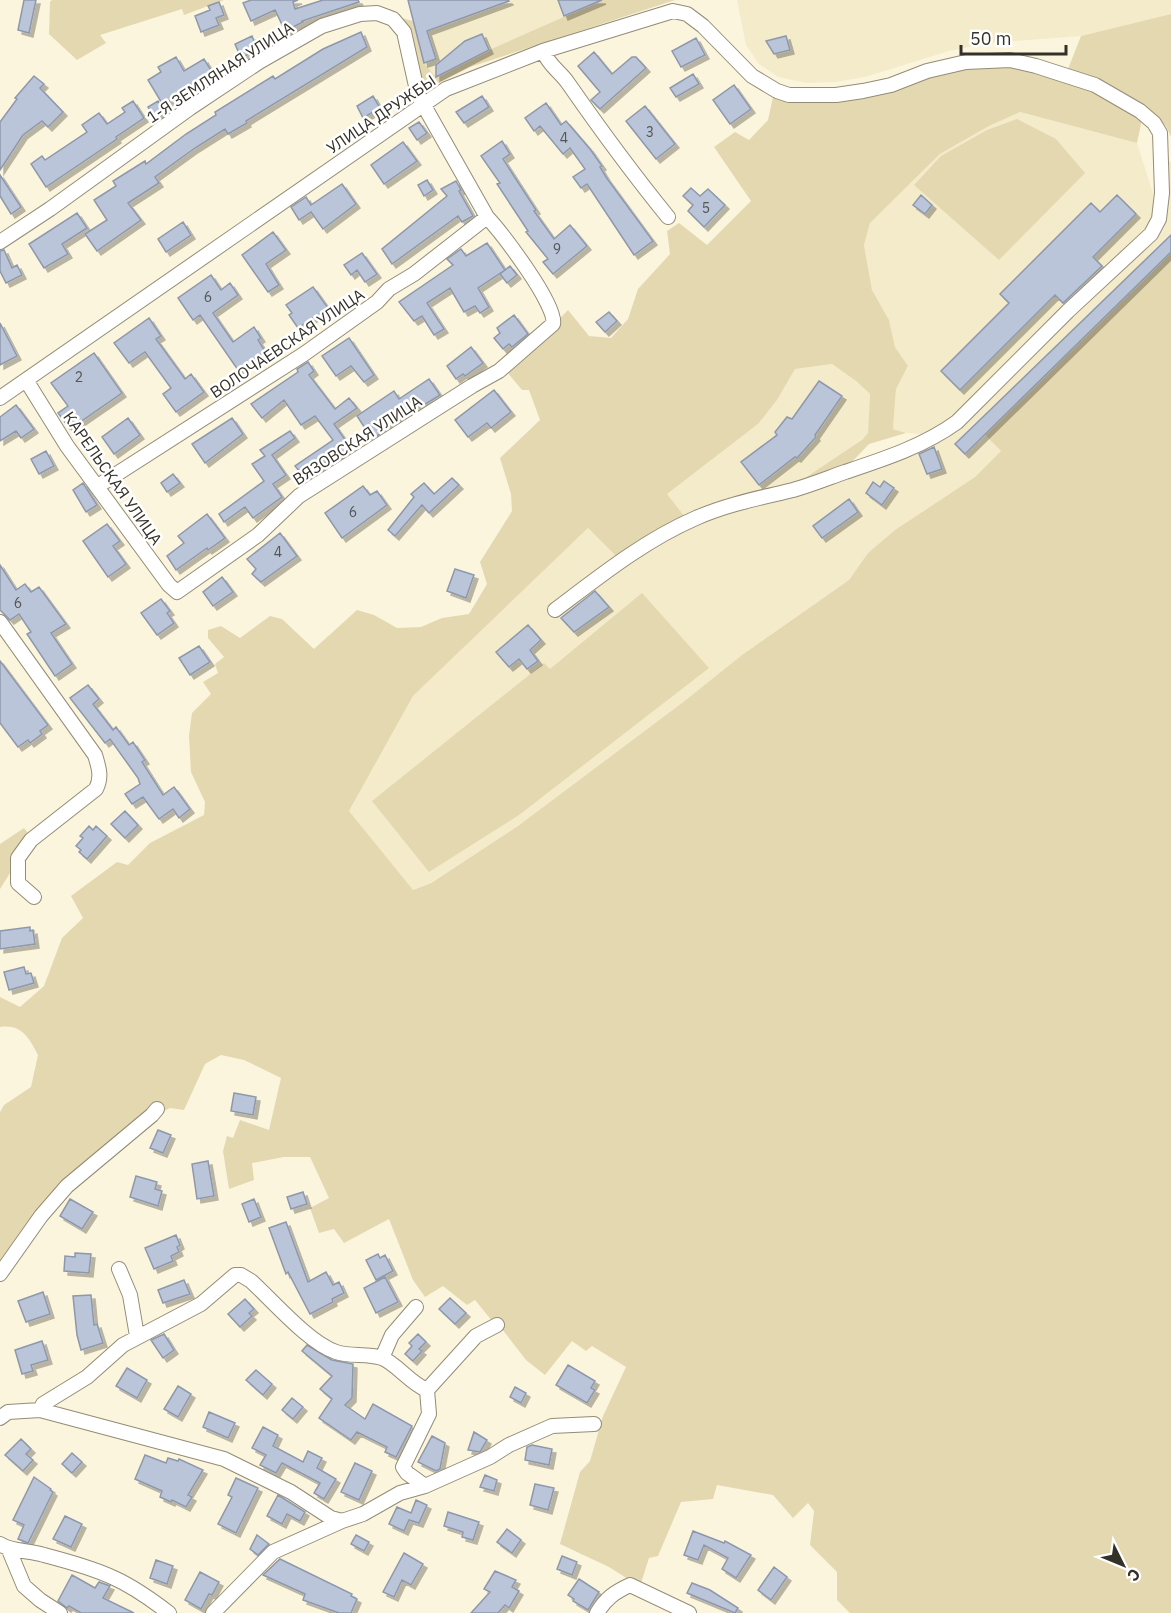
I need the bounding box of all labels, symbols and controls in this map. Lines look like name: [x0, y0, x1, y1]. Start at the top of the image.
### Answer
street label: 1-Я ЗЕМЛЯНАЯ УЛИЦА: [143, 17, 297, 127]
scale bar: [961, 18, 1066, 56]
text: 50 m: [970, 27, 1012, 50]
street label: УЛИЦА ДРУЖБЫ: [323, 70, 439, 158]
house number: 3: [646, 123, 654, 141]
house number: 4: [560, 129, 568, 147]
house number: 5: [702, 199, 710, 217]
house number: 9: [553, 240, 561, 258]
street label: ВОЛОЧАЕВСКАЯ УЛИЦА: [206, 284, 368, 402]
house number: 6: [204, 288, 212, 306]
house number: 2: [75, 368, 83, 386]
street label: ВЯЗОВСКАЯ УЛИЦА: [289, 391, 425, 489]
street label: КАРЕЛЬСКАЯ УЛИЦА: [59, 407, 167, 549]
house number: 6: [349, 503, 357, 521]
house number: 4: [274, 543, 282, 561]
house number: 6: [14, 594, 22, 612]
north arrow: [1093, 1535, 1153, 1595]
text: С: [1123, 1565, 1145, 1586]

